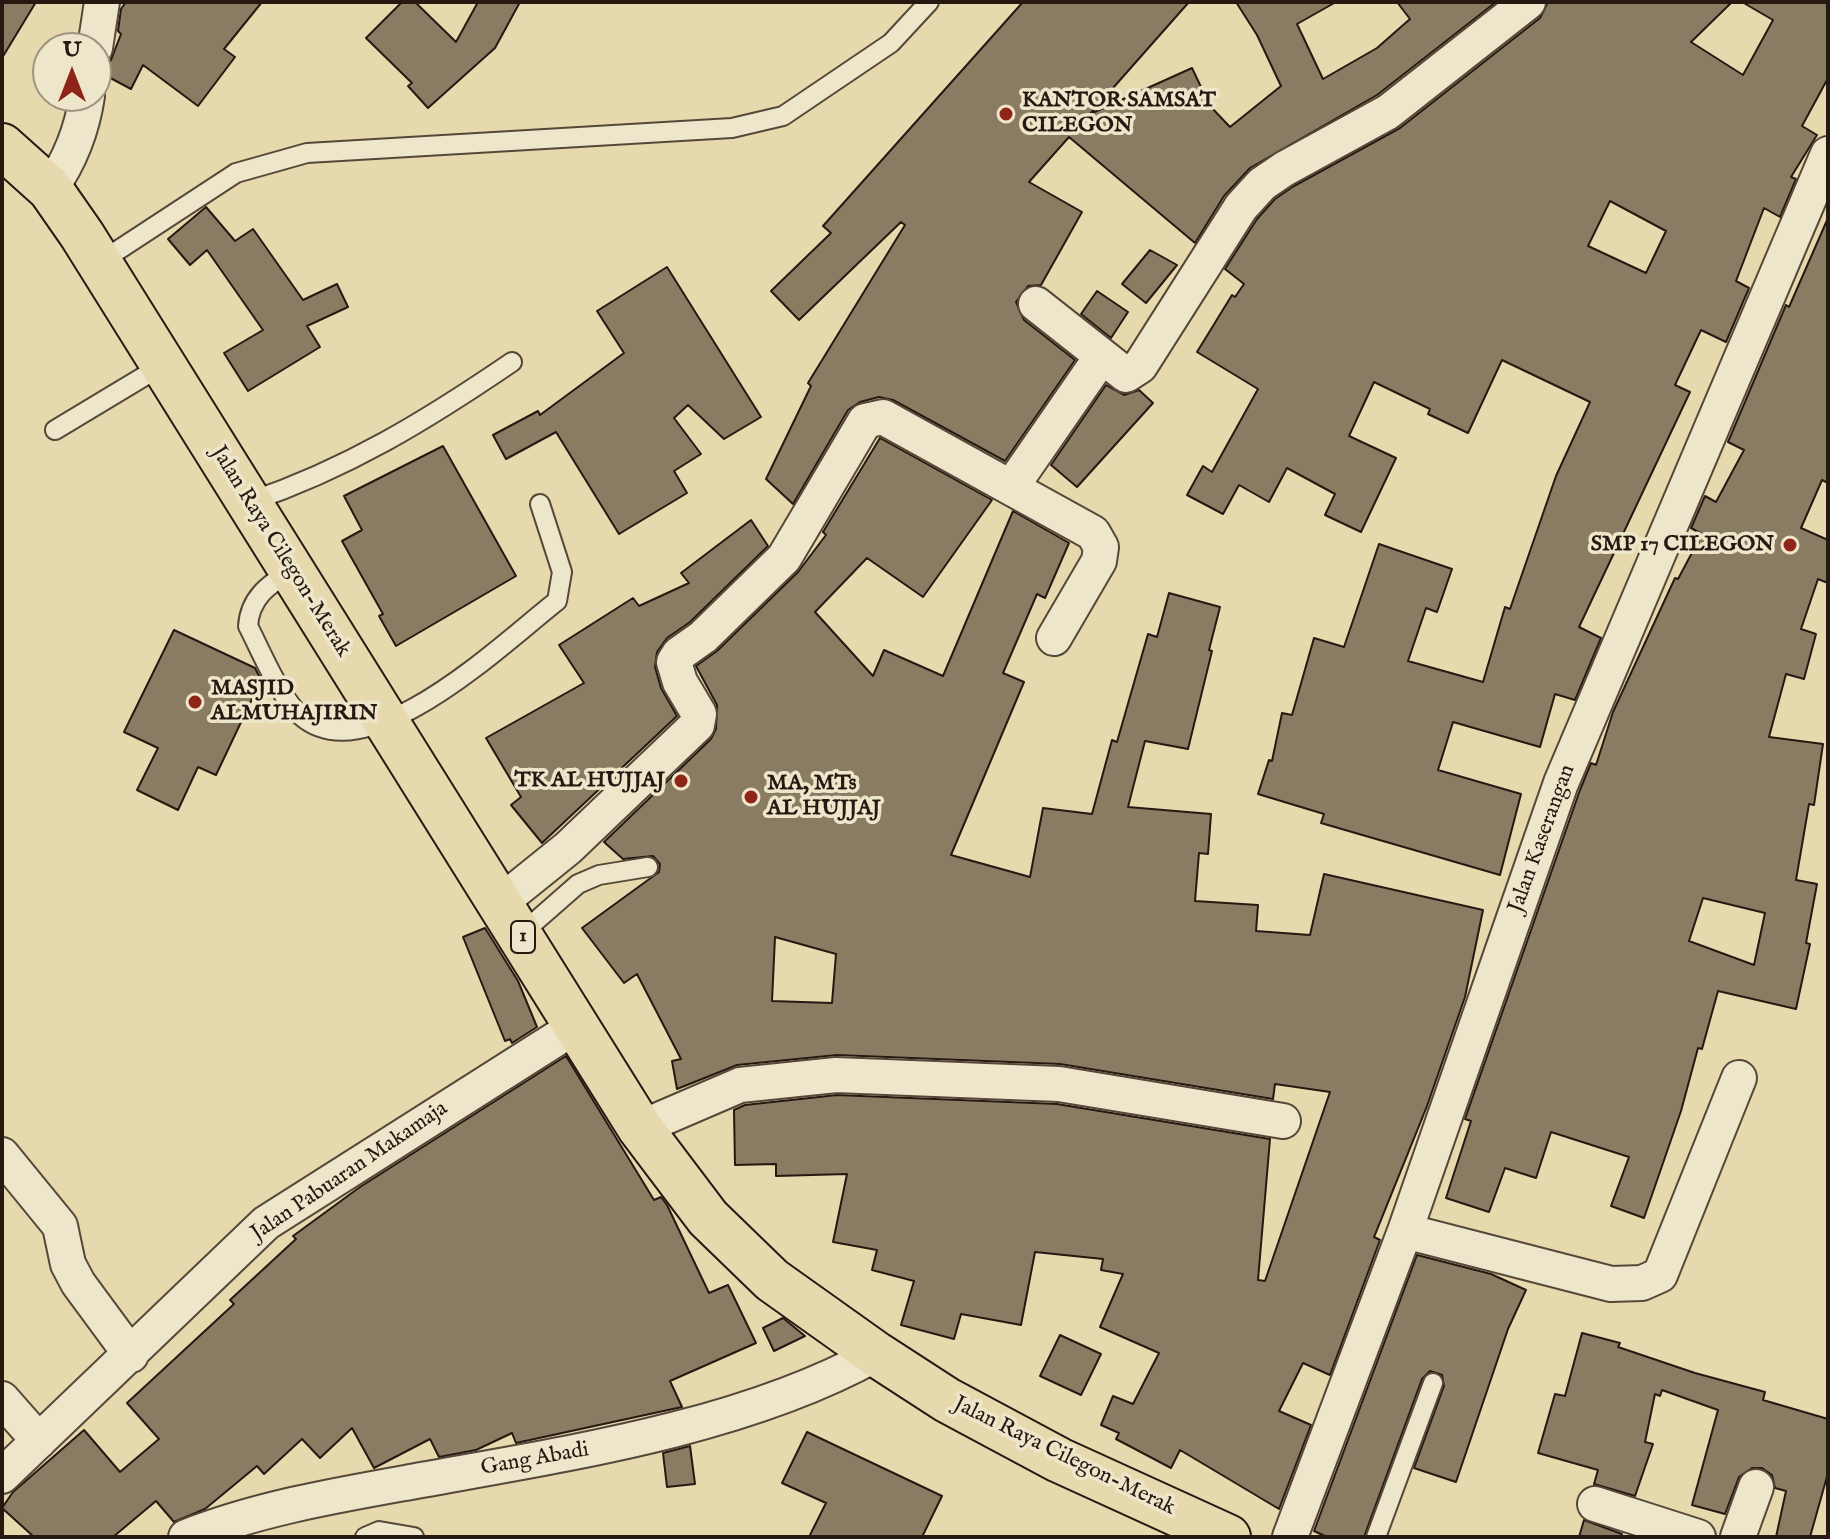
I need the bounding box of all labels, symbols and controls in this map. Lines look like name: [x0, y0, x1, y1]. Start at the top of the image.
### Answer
north arrow: [32, 32, 112, 112]
text: U: [63, 36, 81, 64]
place label: KANTOR SAMSAT CILEGON: [1022, 88, 1216, 140]
marker: KANTOR SAMSAT CILEGON: [997, 105, 1015, 123]
street label: Jalan Raya Cilegon-Merak: [204, 442, 356, 662]
place label: SMP 17 CILEGON: [1591, 532, 1774, 558]
marker: SMP 17 CILEGON: [1781, 536, 1799, 554]
place label: MASJID ALMUHAJIRIN: [211, 676, 378, 728]
marker: MASJID ALMUHAJIRIN: [186, 693, 204, 711]
street label: Jalan Kaserangan: [1504, 761, 1582, 917]
place label: TK AL HUJJAJ: [515, 768, 665, 794]
place label: MA, MTs AL HUJJAJ: [767, 771, 881, 822]
marker: TK AL HUJJAJ: [672, 772, 690, 790]
marker: MA, MTs AL HUJJAJ: [742, 788, 760, 806]
road number: 1: [511, 921, 535, 953]
street label: Jalan Pabuaran Makamaja: [247, 1096, 453, 1248]
street label: Jalan Raya Cilegon-Merak: [949, 1392, 1179, 1522]
street label: Gang Abadi: [479, 1438, 591, 1482]

